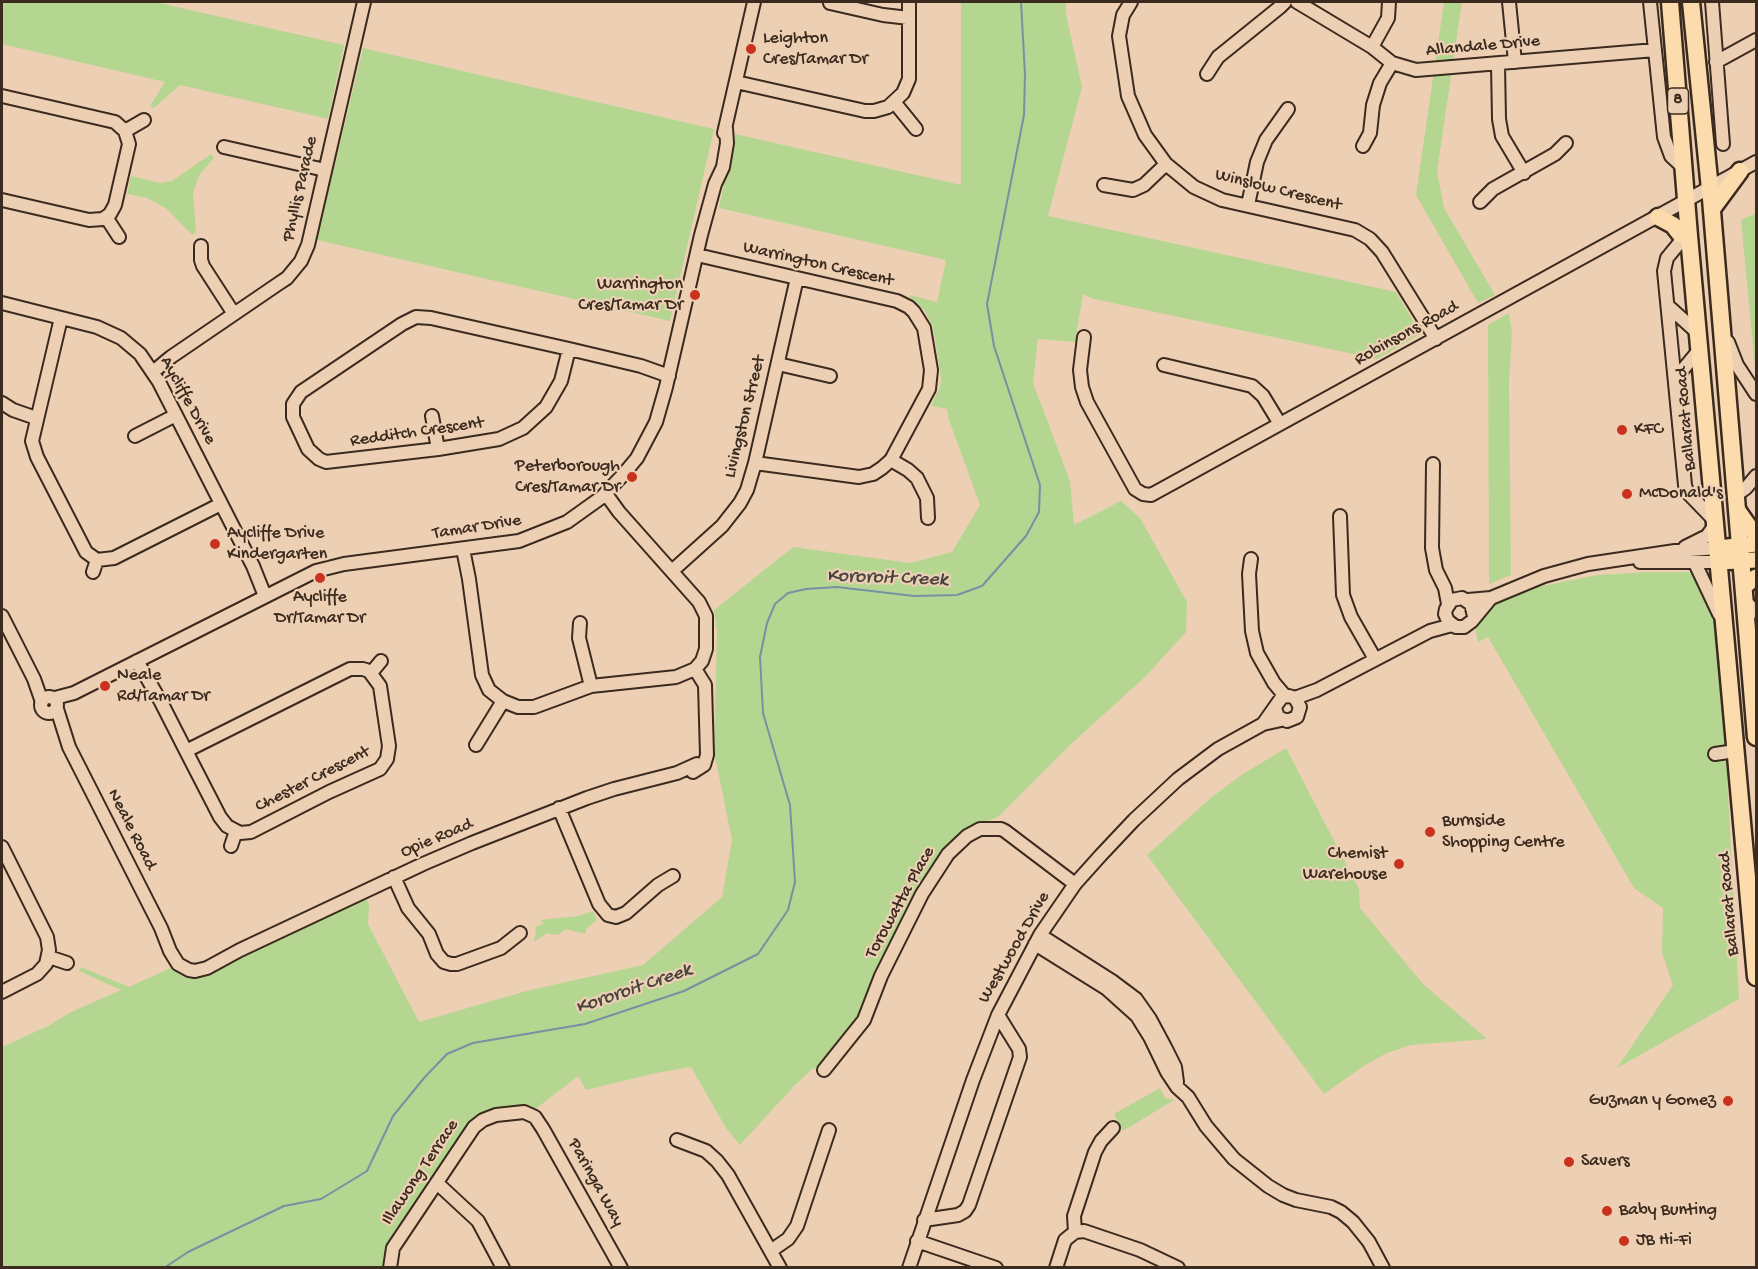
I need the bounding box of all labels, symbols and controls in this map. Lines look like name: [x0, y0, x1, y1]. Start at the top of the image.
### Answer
place label: Leighton Cres/Tamar Dr: [763, 28, 868, 70]
street label: Allandale Drive: [1425, 31, 1541, 63]
marker: Leighton Cres/Tamar Dr: [744, 42, 758, 56]
road number: 8: [1668, 88, 1688, 114]
street label: Phyllis Parade: [278, 134, 324, 244]
street label: Winslow Crescent: [1213, 165, 1343, 217]
street label: Warrington Crescent: [741, 237, 895, 293]
place label: Warrington Cres/Tamar Dr: [578, 274, 683, 316]
marker: Warrington Cres/Tamar Dr: [688, 288, 702, 302]
street label: Robinsons Road: [1351, 297, 1463, 371]
street label: Aycliffe Drive: [154, 353, 220, 449]
street label: Livingston Street: [720, 354, 772, 480]
street label: Ballarat Road: [1672, 366, 1702, 472]
street label: Redditch Crescent: [349, 413, 485, 453]
place label: KFC: [1634, 419, 1663, 441]
marker: KFC: [1615, 423, 1629, 437]
place label: Peterborough Cres/Tamar Dr: [515, 456, 620, 498]
marker: Peterborough Cres/Tamar Dr: [625, 470, 639, 484]
place label: McDonald's: [1639, 483, 1723, 505]
marker: McDonald's: [1620, 487, 1634, 501]
street label: Tamar Drive: [431, 510, 523, 546]
place label: Aycliffe Drive Kindergarten: [227, 523, 327, 566]
marker: Aycliffe Drive Kindergarten: [208, 537, 222, 551]
water label: Kororoit Creek: [826, 565, 948, 593]
marker: Aycliffe Dr/Tamar Dr: [313, 571, 327, 585]
place label: Aycliffe Dr/Tamar Dr: [275, 587, 365, 630]
place label: Neale Rd/Tamar Dr: [117, 665, 210, 708]
marker: Neale Rd/Tamar Dr: [98, 679, 112, 693]
street label: Chester Crescent: [252, 742, 374, 818]
street label: Neale Road: [101, 786, 161, 874]
place label: Burnside Shopping Centre: [1442, 811, 1565, 854]
street label: Opie Road: [398, 814, 476, 864]
marker: Burnside Shopping Centre: [1423, 825, 1437, 839]
street label: Torowatta Place: [861, 843, 941, 963]
place label: Chemist Warehouse: [1303, 843, 1387, 886]
street label: Ballarat Road: [1715, 851, 1745, 957]
marker: Chemist Warehouse: [1392, 857, 1406, 871]
street label: Westwood Drive: [974, 888, 1056, 1008]
water label: Kororoit Creek: [573, 959, 695, 1021]
place label: Guzman y Gomez: [1589, 1090, 1716, 1112]
marker: Guzman y Gomez: [1721, 1094, 1735, 1108]
street label: Illawong Terrace: [378, 1116, 464, 1230]
street label: Paringa Way: [562, 1135, 628, 1231]
place label: Savers: [1581, 1151, 1630, 1173]
marker: Savers: [1562, 1155, 1576, 1169]
place label: Baby Bunting: [1619, 1200, 1717, 1222]
marker: Baby Bunting: [1600, 1204, 1614, 1218]
place label: JB Hi-Fi: [1636, 1230, 1692, 1252]
marker: JB Hi-Fi: [1617, 1234, 1631, 1248]

